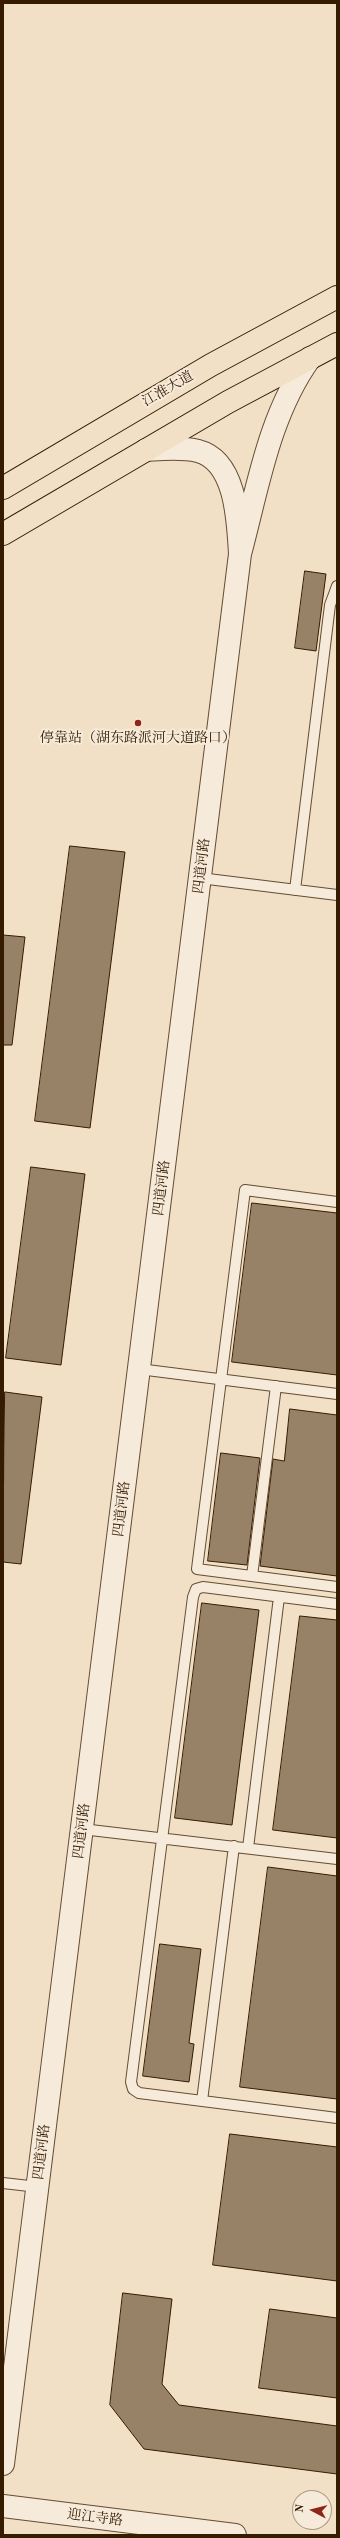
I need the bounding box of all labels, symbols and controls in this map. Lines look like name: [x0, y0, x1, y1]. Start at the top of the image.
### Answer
street label: 江淮大道: [140, 368, 196, 410]
marker: 停靠站（湖东路派河大道路口）: [133, 718, 143, 728]
place label: 停靠站（湖东路派河大道路口）: [40, 730, 236, 746]
street label: 四道河路: [190, 837, 214, 895]
street label: 四道河路: [150, 1159, 174, 1217]
street label: 四道河路: [110, 1480, 134, 1538]
street label: 四道河路: [70, 1802, 94, 1860]
street label: 四道河路: [30, 2123, 54, 2181]
north arrow: [292, 2490, 332, 2530]
text: N: [295, 2504, 307, 2513]
street label: 迎江寺路: [66, 2506, 124, 2530]

